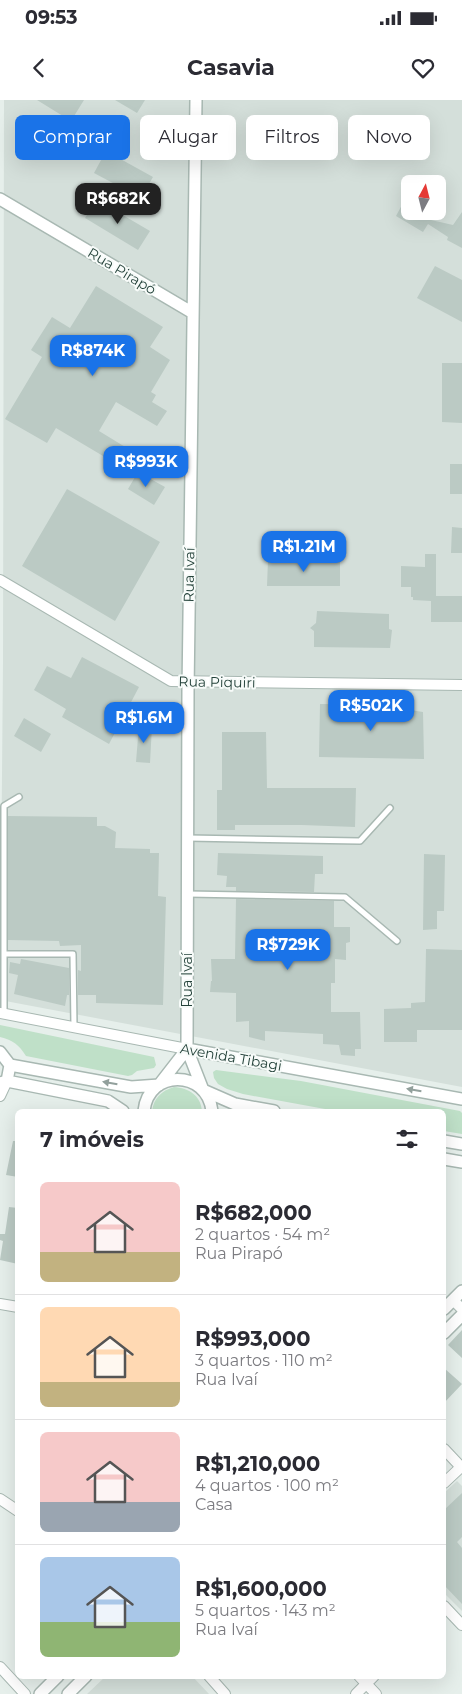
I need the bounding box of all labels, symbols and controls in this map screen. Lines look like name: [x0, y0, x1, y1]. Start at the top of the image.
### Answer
text: 09:53: [25, 6, 77, 29]
icon: back: [25, 54, 53, 82]
text: Casavia: [187, 54, 275, 81]
icon: heart: [409, 54, 437, 82]
chip: Comprar: [15, 115, 130, 160]
chip: Alugar: [140, 115, 236, 160]
chip: Filtros: [246, 115, 338, 160]
chip: Novo: [348, 115, 430, 160]
north arrow: [401, 175, 446, 220]
map controls: [401, 175, 446, 220]
pin: R$682K: [77, 182, 159, 225]
text: R$682K: [86, 189, 150, 208]
street label: Rua Pirapó: [84, 243, 160, 299]
pin: R$874K: [52, 334, 134, 377]
text: R$874K: [61, 341, 125, 360]
pin: R$993K: [105, 446, 187, 488]
text: R$993K: [114, 452, 178, 471]
pin: R$1.21M: [258, 530, 350, 573]
text: R$1.21M: [272, 537, 336, 556]
street label: Rua Ivaí: [180, 546, 199, 603]
street label: Rua Piquiri: [178, 672, 256, 692]
pin: R$502K: [330, 690, 412, 732]
text: R$502K: [339, 696, 403, 715]
pin: R$1.6M: [103, 702, 185, 744]
text: R$1.6M: [115, 708, 173, 727]
pin: R$729K: [247, 928, 329, 971]
text: R$729K: [256, 935, 320, 954]
street label: Rua Ivaí: [178, 951, 196, 1008]
street label: Avenida Tibagi: [179, 1039, 283, 1075]
one-way arrow: [102, 1079, 118, 1087]
one-way arrow: [406, 1086, 422, 1094]
icon: filters: [393, 1125, 421, 1153]
text: 7 imóveis: [40, 1127, 144, 1152]
text: R$682,000: [195, 1200, 312, 1225]
icon: home: [80, 1202, 140, 1262]
text: 2 quartos · 54 m²: [195, 1225, 330, 1244]
text: Rua Pirapó: [195, 1244, 283, 1263]
text: R$993,000: [195, 1326, 311, 1351]
icon: home: [80, 1327, 140, 1387]
text: 3 quartos · 110 m²: [195, 1351, 333, 1370]
text: Rua Ivaí: [195, 1370, 258, 1389]
text: R$1,210,000: [195, 1451, 320, 1476]
icon: home: [80, 1452, 140, 1512]
text: 4 quartos · 100 m²: [195, 1476, 339, 1495]
text: Casa: [195, 1495, 233, 1514]
text: R$1,600,000: [195, 1576, 327, 1601]
icon: home: [80, 1577, 140, 1637]
text: 5 quartos · 143 m²: [195, 1601, 336, 1620]
text: Rua Ivaí: [195, 1620, 258, 1639]

